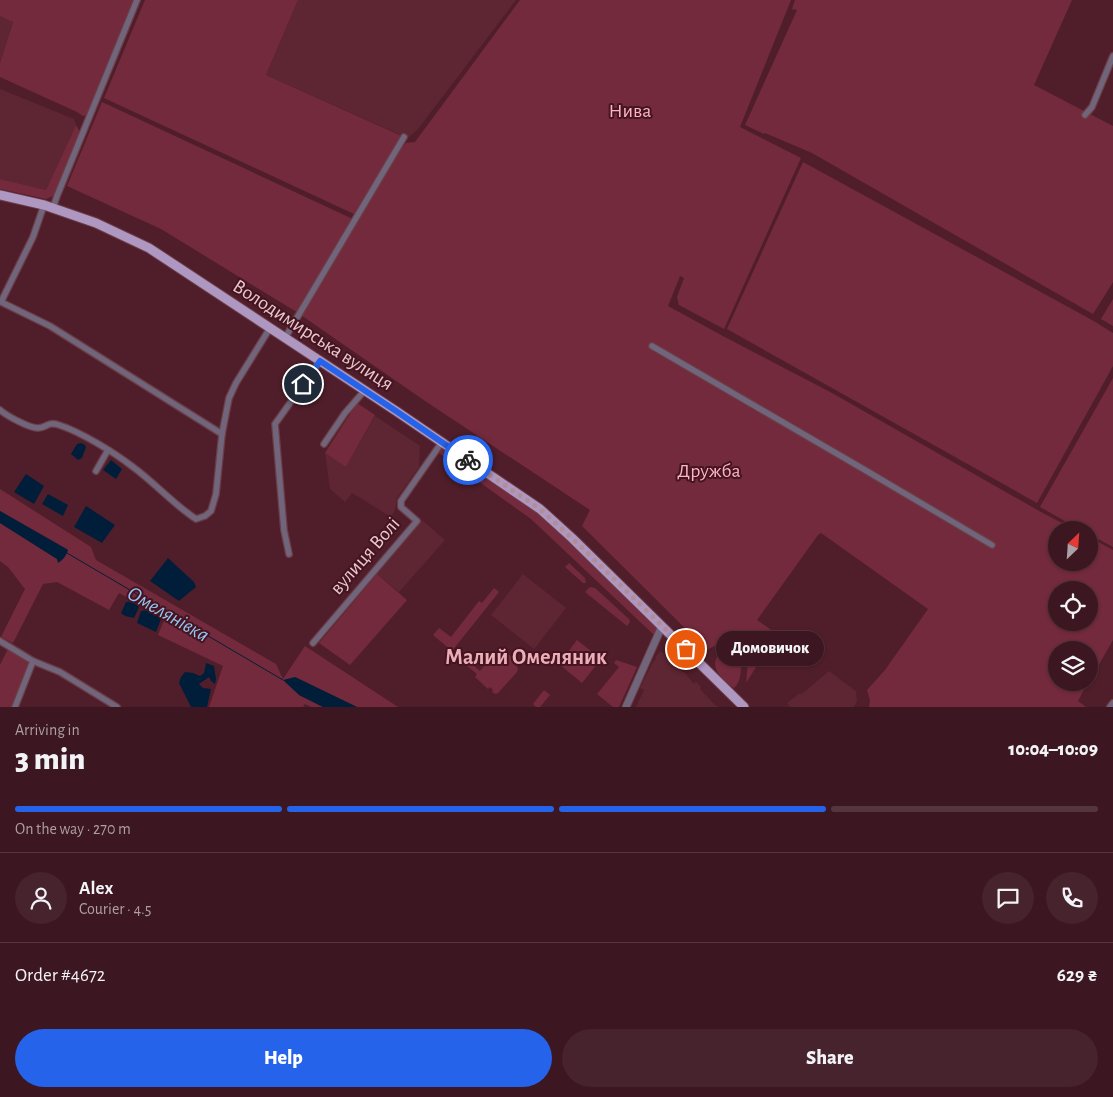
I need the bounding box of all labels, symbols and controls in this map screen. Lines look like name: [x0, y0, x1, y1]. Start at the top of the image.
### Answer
park label: Нива: [609, 101, 651, 121]
street label: Володимирська вулиця: [229, 276, 397, 394]
pin: [282, 363, 324, 405]
icon: home: [289, 370, 317, 398]
courier: [443, 435, 493, 485]
icon: bike: [454, 446, 482, 474]
park label: Дружба: [677, 461, 741, 481]
street label: вулиця Волі: [326, 514, 404, 598]
north arrow: [1048, 521, 1098, 571]
map controls: [1048, 521, 1098, 691]
button: locate: [1048, 581, 1098, 631]
water label: Омелянівка: [124, 582, 212, 646]
pin: [665, 628, 707, 670]
callout: Домовичок: [716, 632, 824, 666]
icon: bag: [672, 635, 700, 663]
text: Домовичок: [731, 640, 809, 656]
button: layers: [1048, 641, 1098, 691]
district label: Малий Омеляник: [445, 646, 607, 668]
text: Arriving in: [15, 722, 80, 738]
text: 10:04–10:09: [1008, 740, 1098, 759]
text: 3 min: [15, 743, 85, 775]
text: On the way · 270 m: [15, 821, 131, 837]
button: person: [15, 872, 67, 924]
button: chat: [982, 872, 1034, 924]
button: phone: [1046, 872, 1098, 924]
text: Alex: [79, 879, 113, 898]
text: Courier · 4.5: [79, 901, 151, 917]
text: Order #4672: [15, 966, 106, 985]
text: 629 ₴: [1057, 966, 1098, 985]
button: Help: [15, 1029, 552, 1087]
button: Share: [562, 1029, 1098, 1087]

